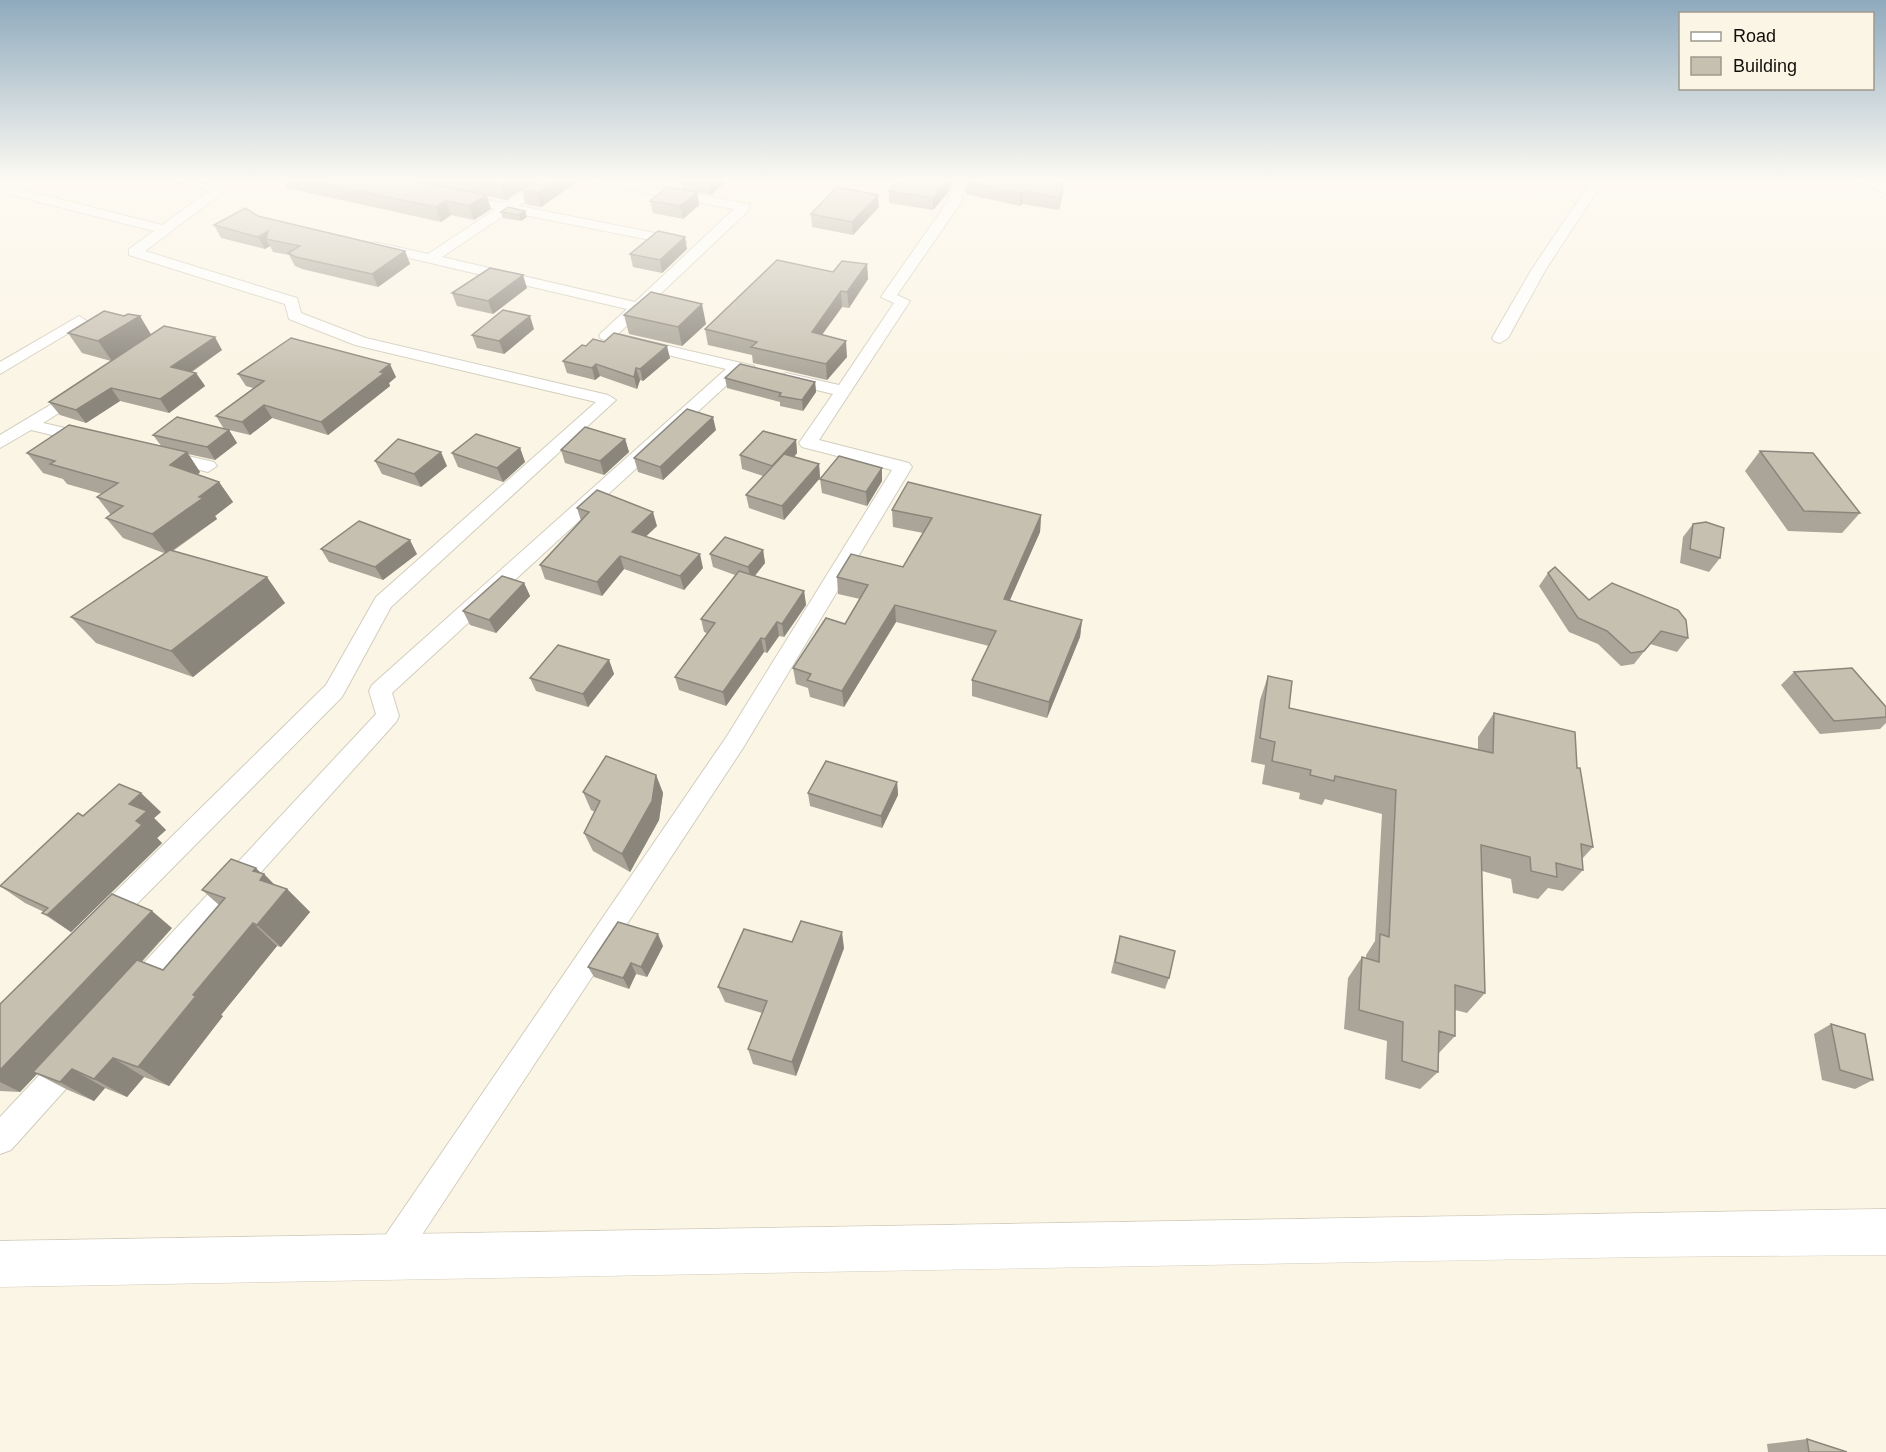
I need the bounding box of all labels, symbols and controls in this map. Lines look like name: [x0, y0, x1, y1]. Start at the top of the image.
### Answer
legend: [1679, 12, 1874, 90]
text: Road: [1733, 26, 1776, 46]
text: Building: [1733, 56, 1797, 76]

